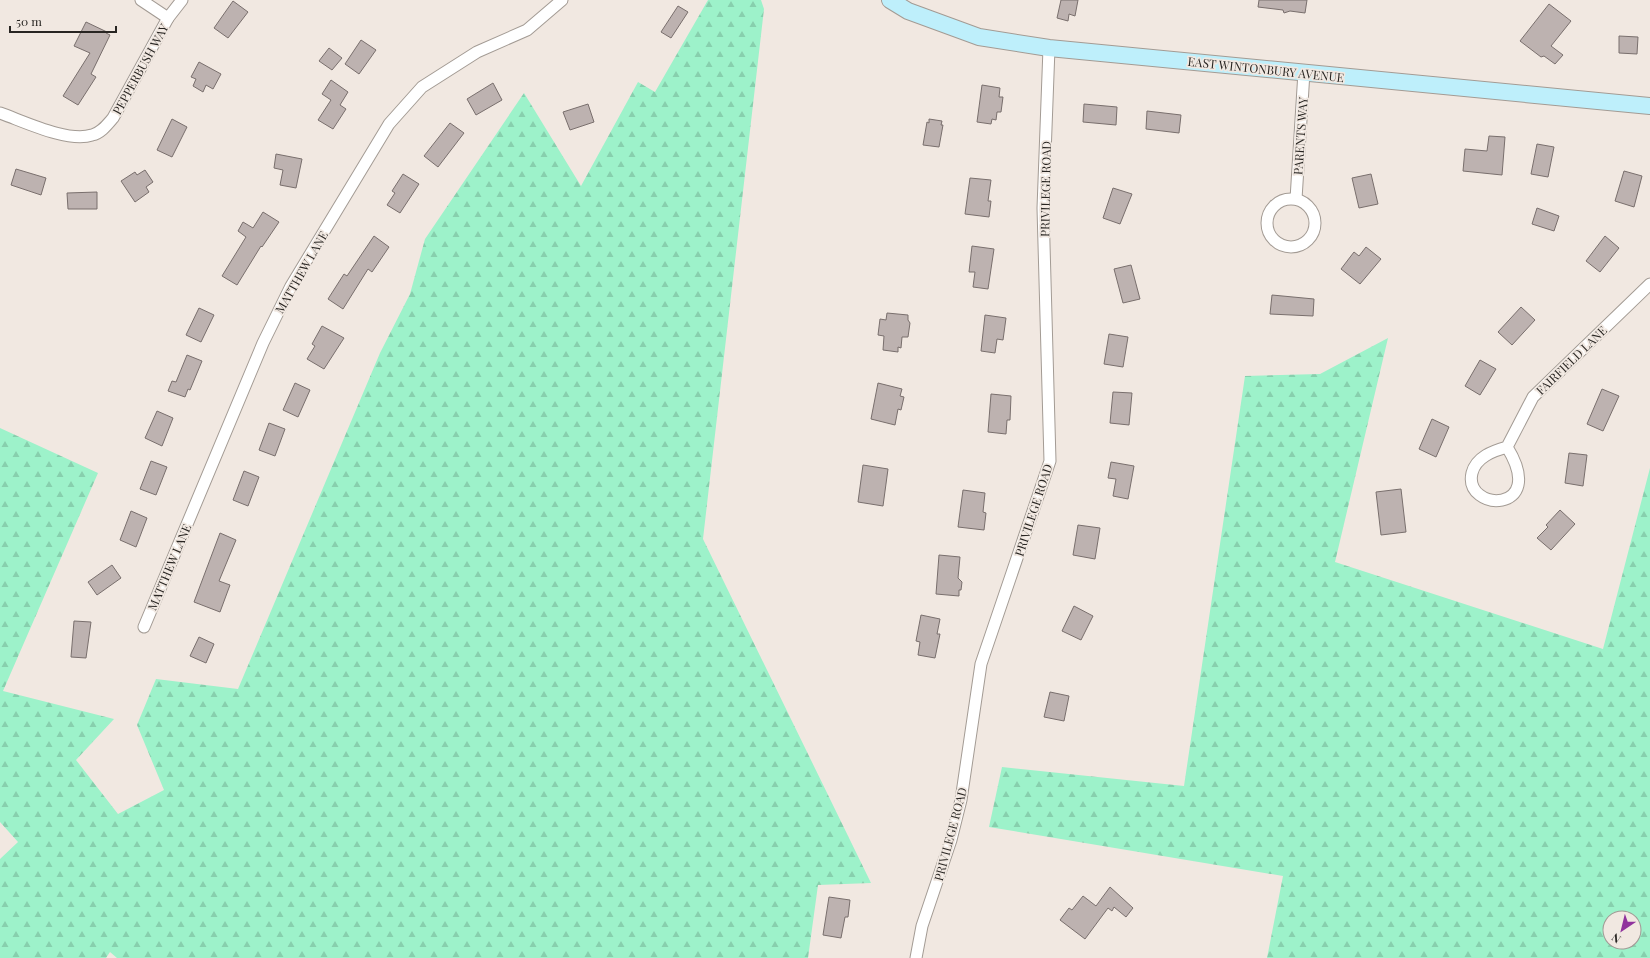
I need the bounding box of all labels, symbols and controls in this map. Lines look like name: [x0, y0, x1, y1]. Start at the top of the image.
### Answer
scale bar: [10, 8, 116, 34]
text: 50 m: [16, 13, 42, 29]
street label: PEPPERBUSH WAY: [108, 20, 172, 117]
street label: EAST WINTONBURY AVENUE: [1187, 53, 1345, 85]
street label: PARENTS WAY: [1289, 96, 1311, 176]
street label: PRIVILEGE ROAD: [1036, 141, 1054, 237]
street label: MATTHEW LANE: [271, 228, 331, 316]
street label: FAIRFIELD LANE: [1532, 322, 1610, 398]
street label: PRIVILEGE ROAD: [1011, 462, 1056, 558]
street label: MATTHEW LANE: [144, 521, 194, 613]
street label: PRIVILEGE ROAD: [930, 785, 970, 882]
north arrow: [1602, 910, 1642, 950]
text: N: [1608, 930, 1624, 947]

